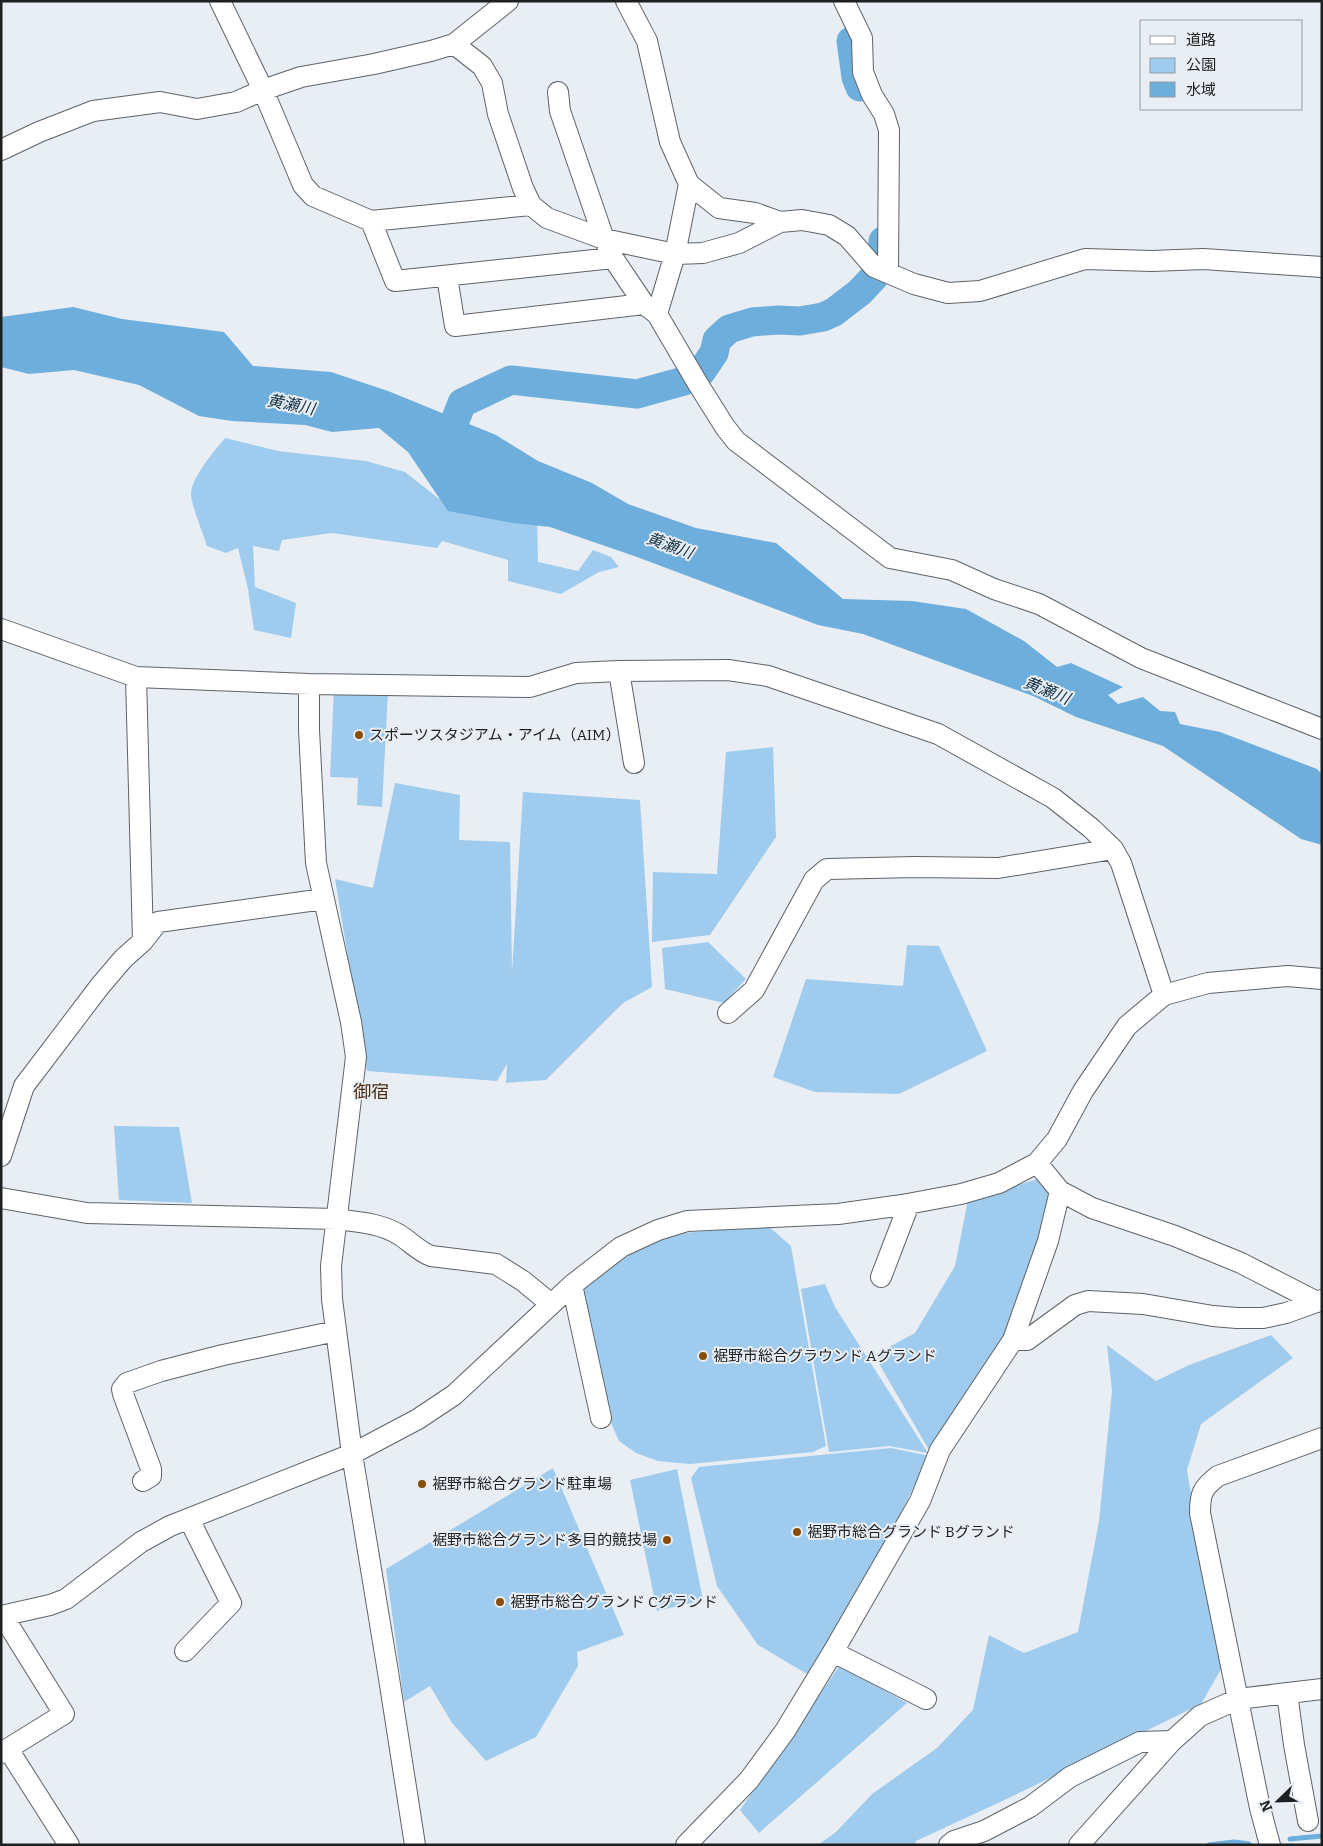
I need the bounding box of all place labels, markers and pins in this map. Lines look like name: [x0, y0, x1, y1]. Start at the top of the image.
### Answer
place label: スポーツスタジアム・アイム（AIM）: [369, 726, 620, 744]
marker: スポーツスタジアム・アイム（AIM）: [353, 729, 365, 741]
place label: 裾野市総合グラウンド Aグランド: [713, 1347, 937, 1365]
marker: 裾野市総合グラウンド Aグランド: [697, 1350, 709, 1362]
place label: 裾野市総合グランド駐車場: [432, 1475, 612, 1493]
marker: 裾野市総合グランド駐車場: [416, 1478, 428, 1490]
place label: 裾野市総合グランド Bグランド: [807, 1523, 1015, 1541]
marker: 裾野市総合グランド Bグランド: [791, 1526, 803, 1538]
place label: 裾野市総合グランド多目的競技場: [432, 1531, 657, 1549]
marker: 裾野市総合グランド多目的競技場: [661, 1534, 673, 1546]
place label: 裾野市総合グランド Cグランド: [510, 1593, 718, 1611]
marker: 裾野市総合グランド Cグランド: [494, 1596, 506, 1608]

